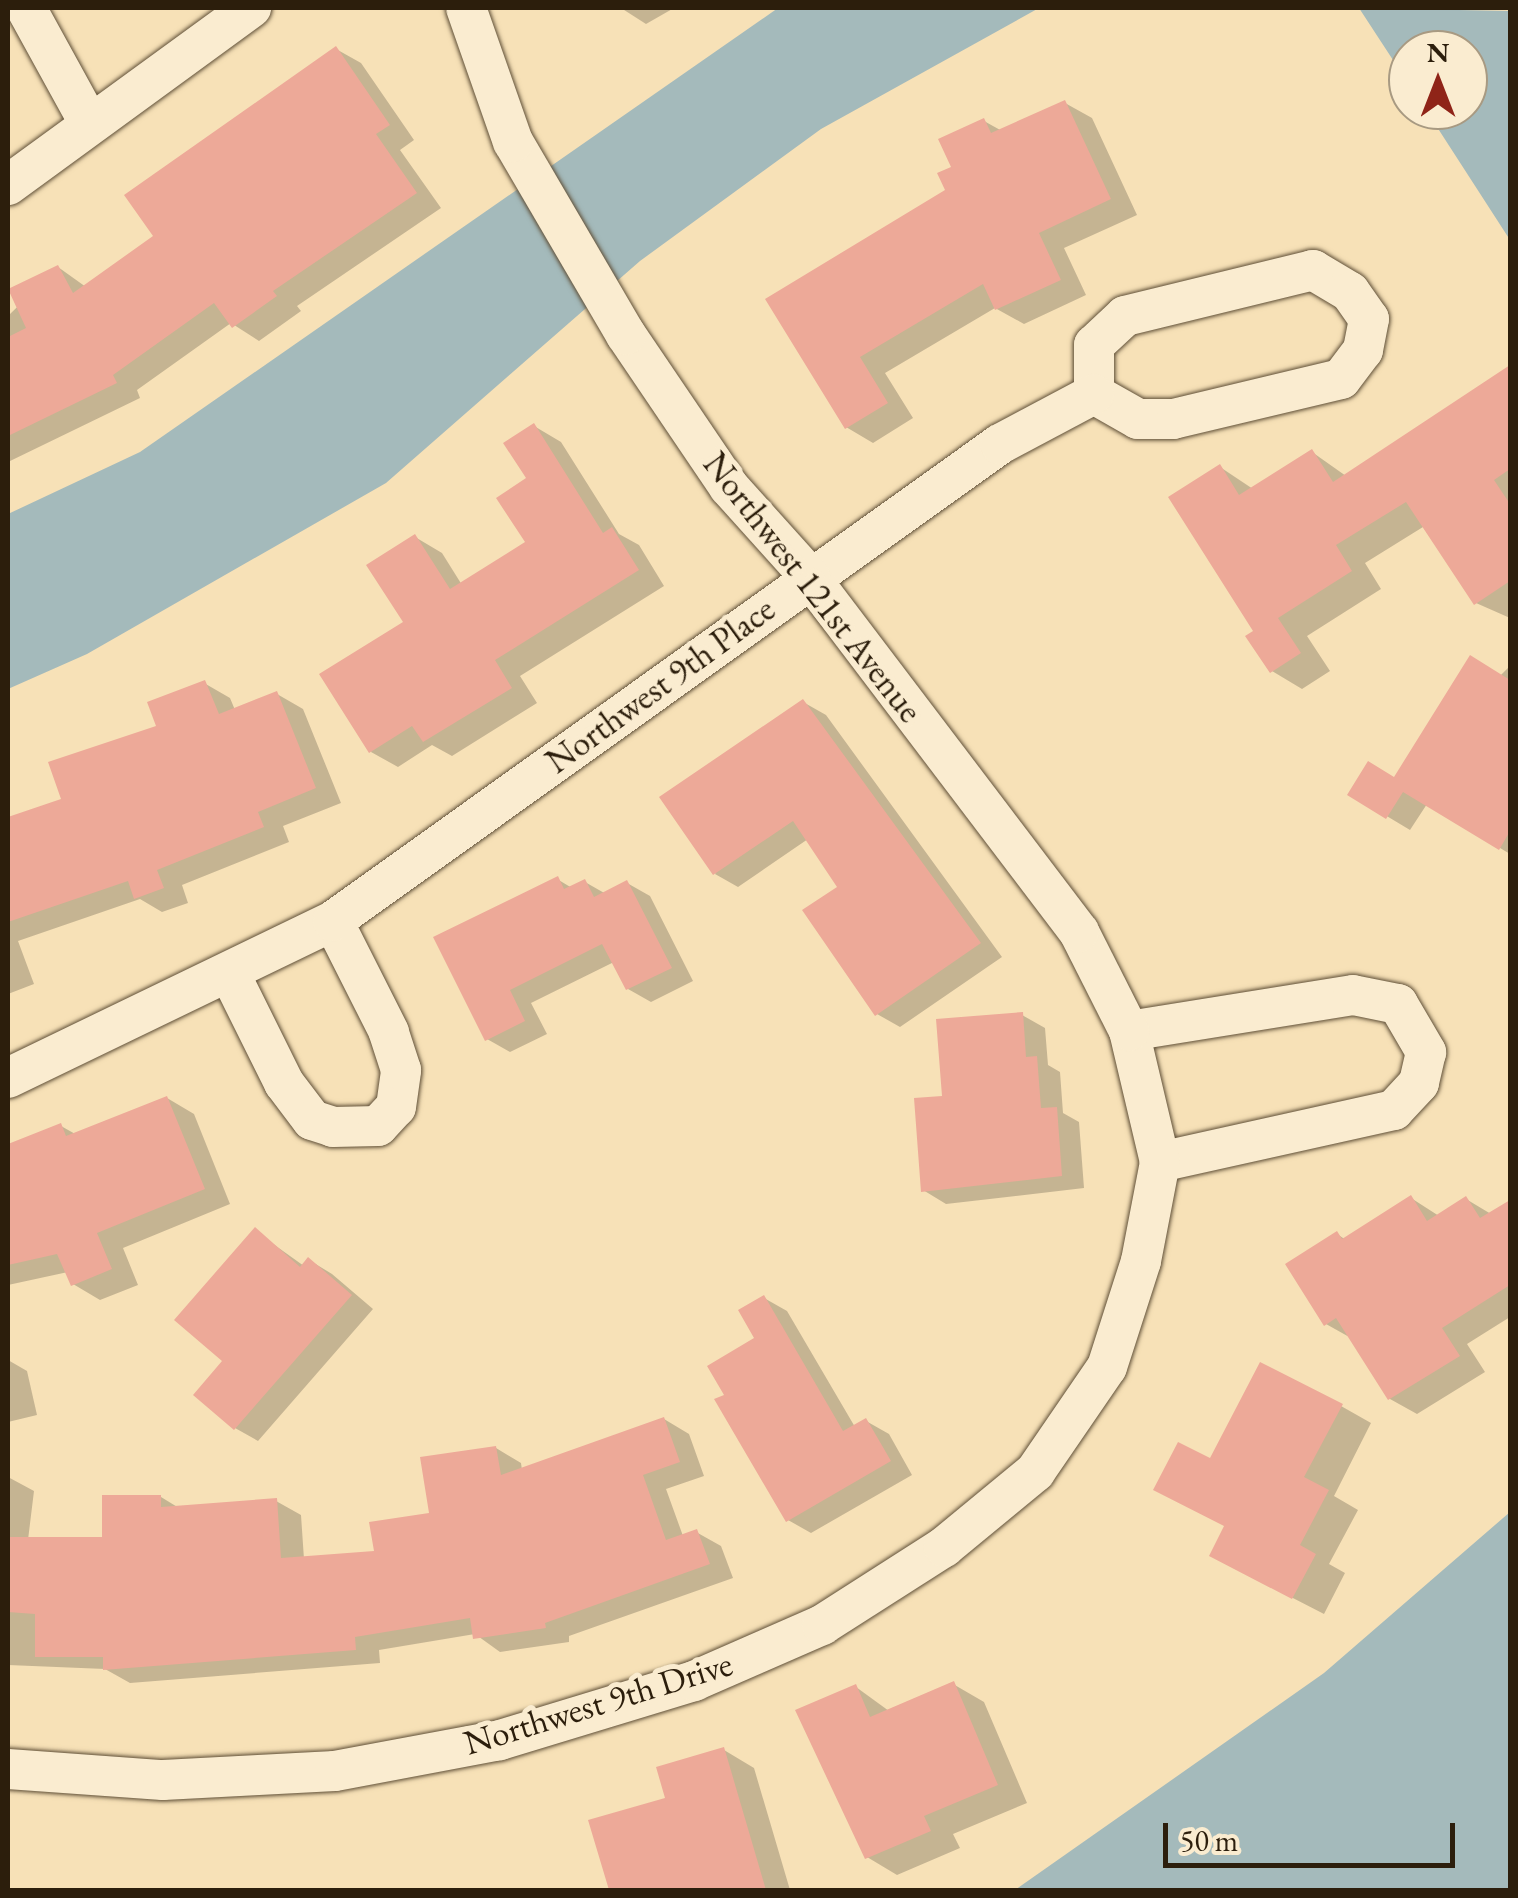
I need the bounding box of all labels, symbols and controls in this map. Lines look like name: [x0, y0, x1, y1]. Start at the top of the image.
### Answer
north arrow: [1388, 30, 1488, 130]
text: N: [1427, 34, 1449, 70]
street label: Northwest 121st Avenue: [695, 444, 931, 730]
street label: Northwest 9th Place: [537, 588, 783, 782]
street label: Northwest 9th Drive: [459, 1642, 737, 1764]
scale bar: [1168, 1803, 1460, 1865]
text: 50 m: [1180, 1821, 1238, 1860]

